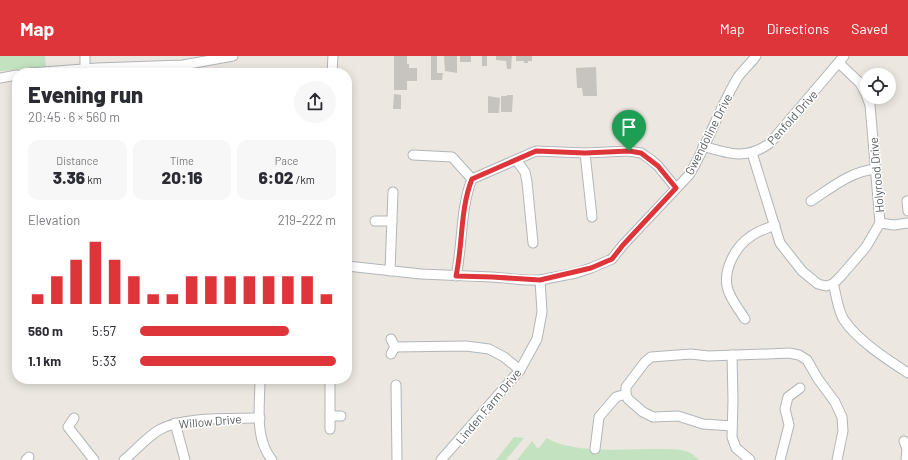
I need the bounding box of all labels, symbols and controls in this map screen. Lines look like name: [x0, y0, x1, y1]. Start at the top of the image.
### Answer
text: Map: [20, 17, 54, 40]
text: Map: [720, 20, 745, 37]
text: Directions: [767, 20, 829, 37]
text: Saved: [851, 20, 888, 37]
map controls: [860, 68, 896, 104]
button: locate: [860, 68, 896, 104]
text: Evening run: [28, 81, 143, 107]
button: share: [294, 81, 336, 123]
street label: Penfold Drive: [764, 87, 820, 147]
street label: Gwendoline Drive: [681, 91, 735, 177]
text: 20:45 · 6 × 560 m: [28, 109, 120, 125]
pin: [612, 110, 646, 151]
icon: arrive: [618, 116, 640, 138]
street label: Holyrood Drive: [866, 137, 886, 213]
text: Distance: [56, 154, 98, 167]
text: Time: [170, 154, 194, 167]
text: Pace: [275, 154, 298, 167]
text: 3.36: [53, 167, 85, 187]
text: 20:16: [161, 167, 203, 187]
text: 6:02: [259, 167, 294, 187]
text: km: [85, 173, 102, 186]
text: /km: [294, 173, 315, 186]
text: Elevation: [28, 212, 80, 228]
text: 219–222 m: [278, 212, 336, 228]
text: 560 m: [28, 323, 63, 339]
text: 5:57: [92, 323, 116, 339]
text: 1.1 km: [28, 353, 61, 369]
text: 5:33: [92, 353, 116, 369]
street label: Linden Farm Drive: [452, 365, 524, 447]
street label: Willow Drive: [178, 411, 242, 431]

